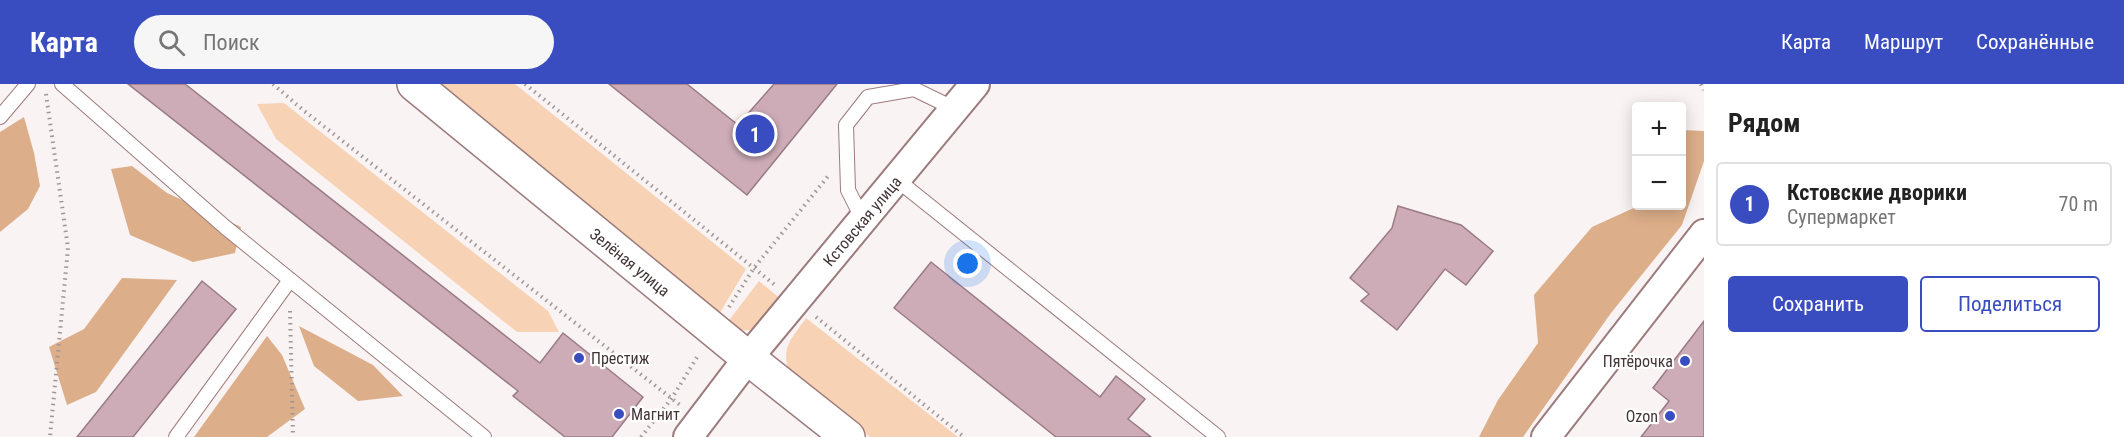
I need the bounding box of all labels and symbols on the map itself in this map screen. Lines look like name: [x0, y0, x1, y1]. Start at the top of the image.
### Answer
pin: 1: [736, 112, 774, 156]
street label: Кстовская улица: [819, 172, 906, 270]
street label: Зелёная улица: [586, 224, 673, 300]
your location: [953, 249, 982, 278]
place label: Престиж: [591, 349, 650, 368]
marker: Престиж: [572, 351, 586, 365]
place label: Пятёрочка: [1603, 352, 1673, 371]
marker: Пятёрочка: [1678, 354, 1692, 368]
place label: Магнит: [631, 405, 680, 424]
marker: Магнит: [612, 407, 626, 421]
place label: Ozon: [1626, 407, 1658, 426]
marker: Ozon: [1663, 409, 1677, 423]

